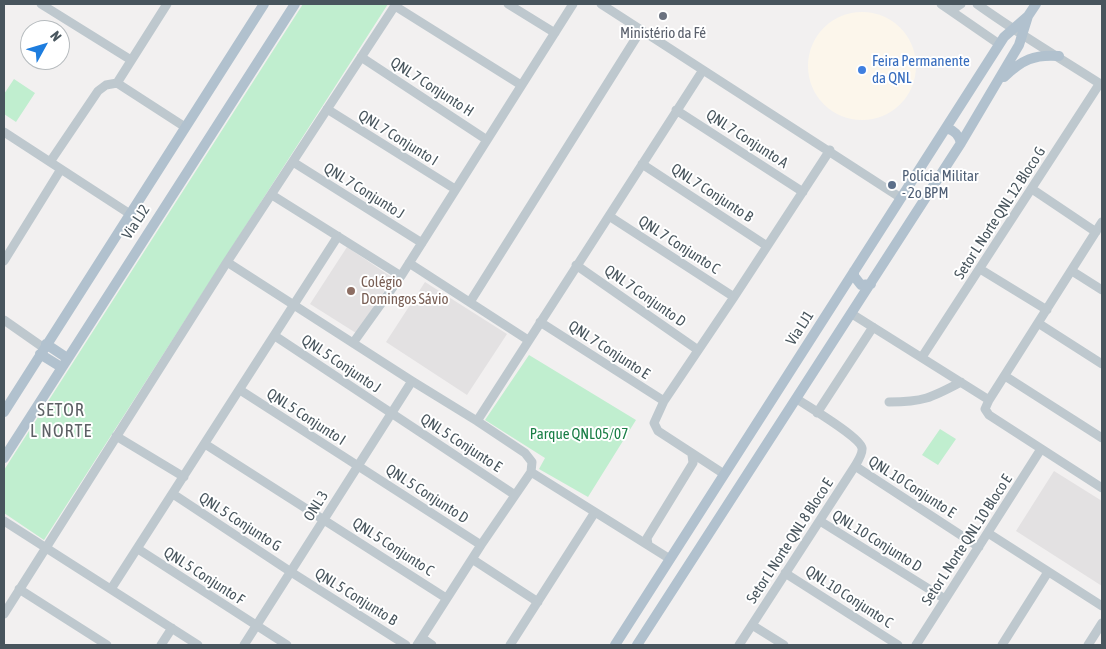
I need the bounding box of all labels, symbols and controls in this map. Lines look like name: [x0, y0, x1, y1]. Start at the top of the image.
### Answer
marker: Ministério da Fé: [657, 10, 669, 22]
north arrow: [20, 20, 70, 70]
place label: Ministério da Fé: [620, 24, 706, 42]
text: N: [47, 28, 65, 44]
place label: Feira Permanente da QNL: [872, 52, 970, 87]
street label: QNL 7 Conjunto H: [387, 53, 477, 121]
marker: Feira Permanente da QNL: [856, 64, 868, 76]
street label: QNL 7 Conjunto I: [355, 106, 441, 170]
street label: QNL 7 Conjunto A: [703, 106, 791, 172]
street label: Setor L Norte QNL 12 Bloco G: [950, 143, 1050, 283]
street label: QNL 7 Conjunto J: [320, 159, 408, 223]
street label: QNL 7 Conjunto B: [668, 160, 756, 226]
place label: Polícia Militar - 2o BPM: [902, 167, 978, 202]
marker: Polícia Militar - 2o BPM: [886, 179, 898, 191]
street label: Via LJ2: [118, 201, 154, 243]
street label: QNL 7 Conjunto C: [635, 212, 723, 278]
street label: QNL 7 Conjunto D: [601, 261, 689, 331]
place label: Colégio Domingos Sávio: [361, 273, 448, 308]
marker: Colégio Domingos Sávio: [345, 285, 357, 297]
street label: Via LJ1: [782, 307, 818, 349]
street label: QNL 7 Conjunto E: [565, 317, 653, 383]
street label: QNL 5 Conjunto J: [298, 331, 384, 397]
street label: QNL 5 Conjunto I: [263, 385, 349, 449]
district label: SETOR L NORTE: [29, 399, 93, 442]
street label: QNL 5 Conjunto E: [417, 410, 505, 476]
park label: Parque QNL05/07: [530, 425, 628, 443]
street label: QNL 10 Conjunto E: [865, 452, 959, 522]
street label: QNL 5 Conjunto D: [382, 461, 472, 527]
street label: Setor L Norte QNL 10 Bloco E: [918, 471, 1016, 609]
street label: Setor L Norte QNL 8 Bloco E: [743, 475, 837, 607]
street label: ONL 3: [300, 487, 332, 525]
street label: QNL 5 Conjunto G: [195, 489, 285, 555]
street label: QNL 10 Conjunto D: [829, 506, 925, 576]
street label: QNL 5 Conjunto C: [349, 514, 437, 580]
street label: QNL 5 Conjunto F: [160, 543, 248, 609]
street label: QNL 10 Conjunto C: [802, 562, 896, 632]
street label: QNL 5 Conjunto B: [311, 564, 401, 630]

